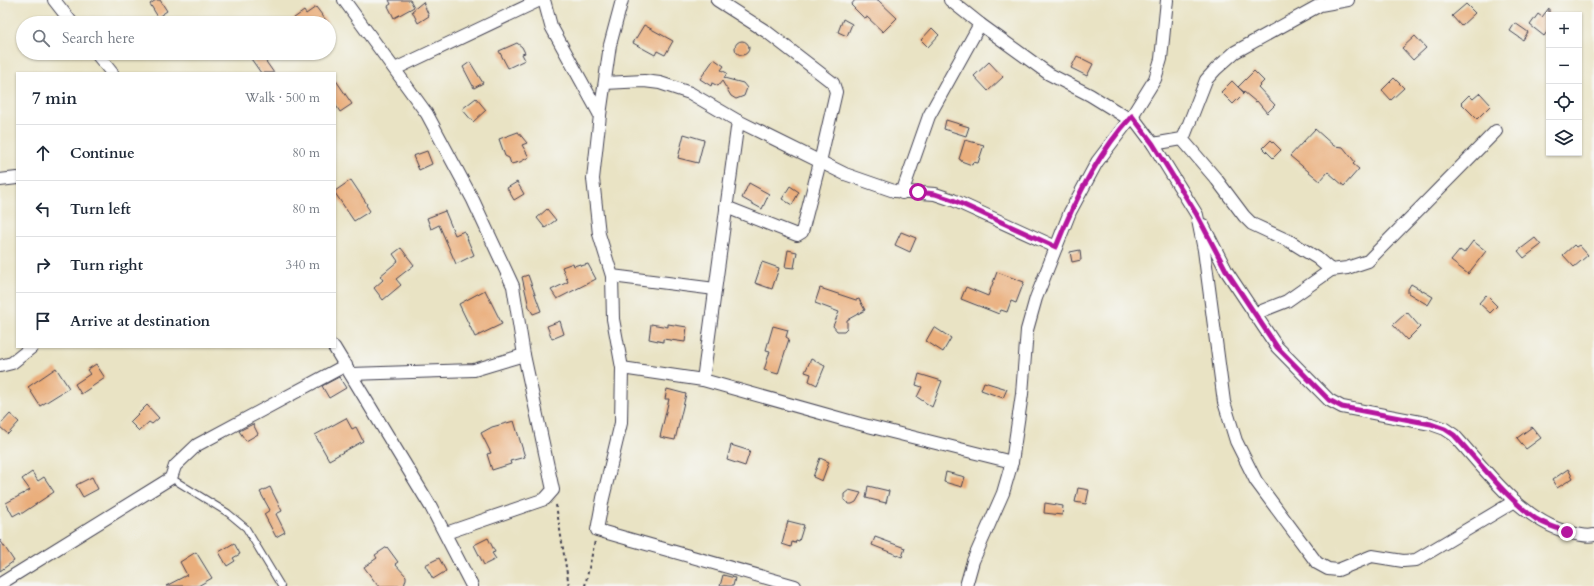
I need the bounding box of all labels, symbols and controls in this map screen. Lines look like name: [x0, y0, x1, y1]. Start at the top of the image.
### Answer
map controls: [1546, 12, 1582, 156]
button: +: [1546, 12, 1582, 48]
search box: [16, 16, 336, 60]
icon: search: [30, 27, 52, 49]
text: Search here: [62, 28, 135, 48]
button: −: [1546, 48, 1582, 84]
button: locate: [1546, 84, 1582, 120]
text: 7 min: [32, 87, 77, 110]
text: Walk · 500 m: [245, 89, 320, 107]
button: layers: [1546, 120, 1582, 156]
icon: ahead: [32, 142, 54, 164]
text: Continue: [70, 143, 135, 163]
text: 80 m: [292, 144, 320, 162]
route start: [909, 183, 927, 201]
icon: left: [32, 198, 54, 220]
text: Turn left: [70, 199, 131, 219]
text: 80 m: [292, 200, 320, 218]
icon: right: [32, 254, 54, 276]
text: Turn right: [70, 255, 143, 275]
text: 340 m: [286, 256, 320, 274]
icon: arrive: [32, 310, 54, 332]
text: Arrive at destination: [70, 311, 210, 331]
route end: [1558, 523, 1576, 541]

